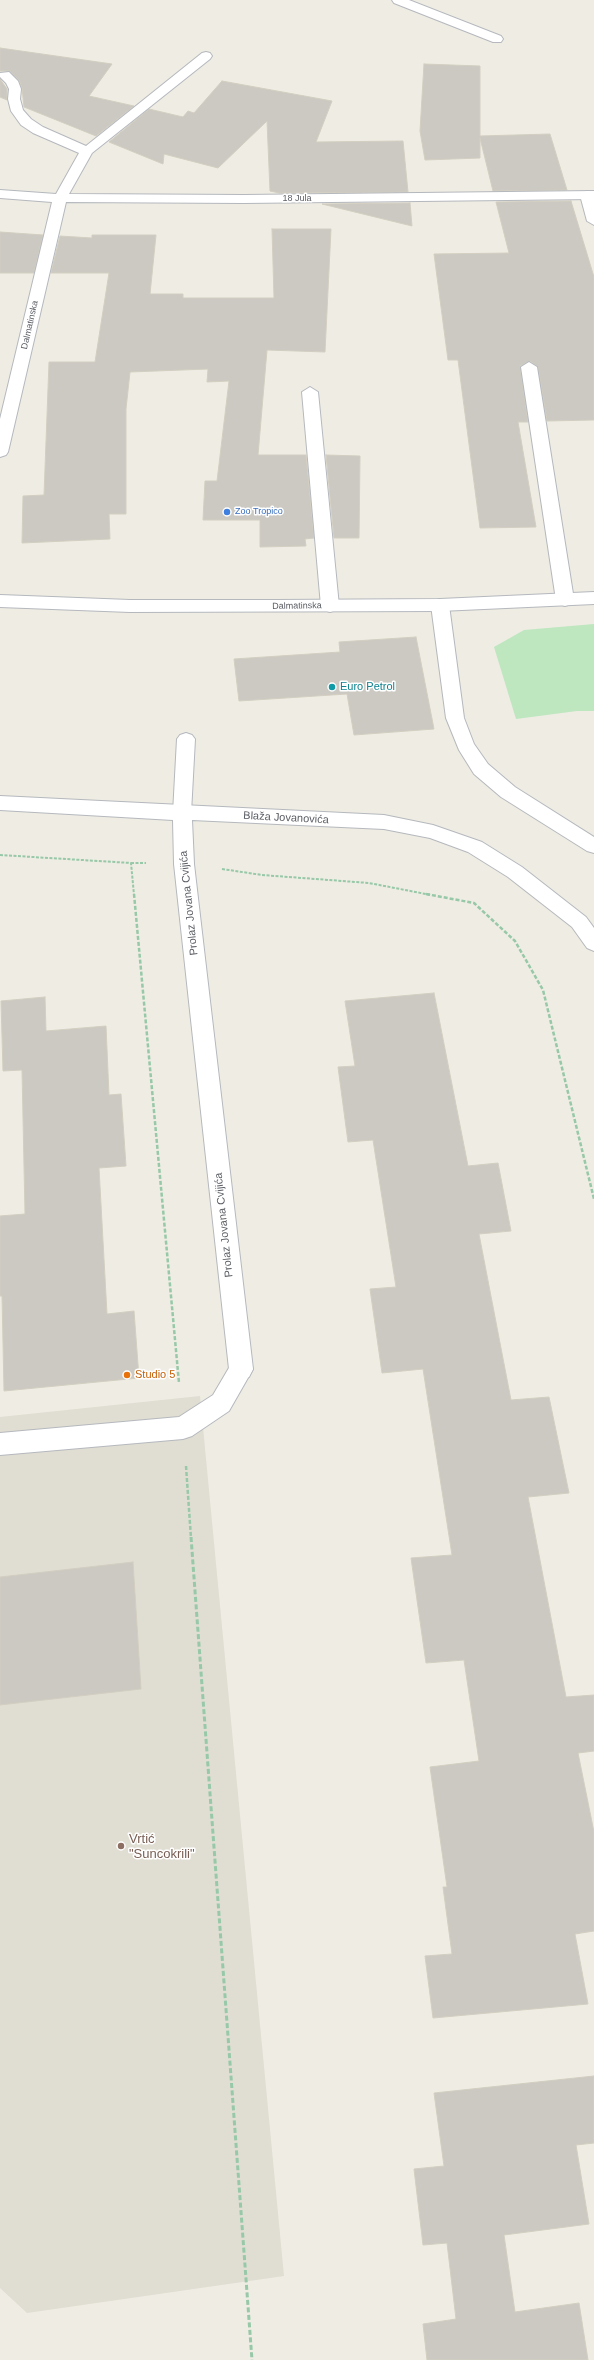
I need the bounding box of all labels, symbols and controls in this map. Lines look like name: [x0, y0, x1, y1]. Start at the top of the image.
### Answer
street label: 18 Jula: [282, 194, 312, 204]
street label: Dalmatinska: [19, 300, 41, 350]
marker: Zoo Tropico: [222, 507, 232, 517]
place label: Zoo Tropico: [235, 507, 283, 517]
street label: Dalmatinska: [272, 600, 322, 612]
place label: Euro Petrol: [340, 680, 395, 694]
marker: Euro Petrol: [327, 682, 337, 692]
street label: Blaža Jovanovića: [243, 809, 329, 827]
street label: Prolaz Jovana Cvijića: [177, 850, 201, 956]
street label: Prolaz Jovana Cvijića: [212, 1172, 236, 1278]
place label: Studio 5: [135, 1368, 175, 1382]
marker: Studio 5: [122, 1370, 132, 1380]
place label: Vrtić "Suncokrili": [129, 1831, 195, 1862]
marker: Vrtić "Suncokrili": [116, 1841, 126, 1851]

